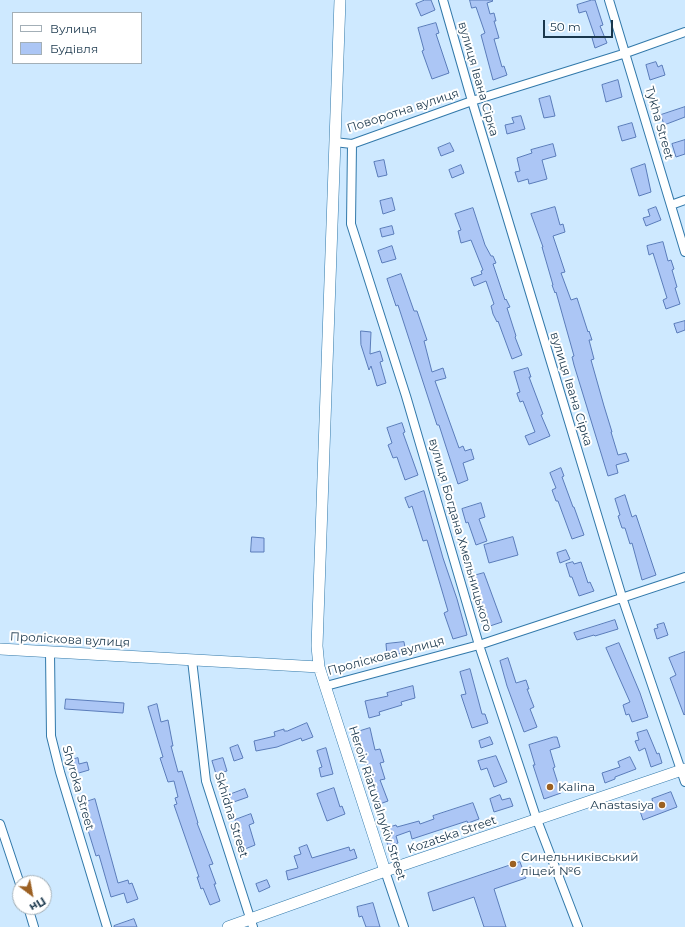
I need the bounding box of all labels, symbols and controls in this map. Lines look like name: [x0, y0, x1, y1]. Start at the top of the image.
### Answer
legend: [12, 12, 142, 64]
scale bar: [545, 12, 615, 38]
text: 50 m: [550, 19, 581, 34]
street label: вулиця Івана Сірка: [455, 20, 501, 138]
text: Вулиця: [50, 21, 97, 36]
text: Будівля: [50, 41, 98, 56]
street label: Tykha Street: [642, 85, 676, 161]
street label: Поворотна вулиця: [345, 86, 461, 136]
street label: вулиця Івана Сірка: [547, 330, 595, 448]
street label: вулиця Богдана Хмельницького: [425, 437, 495, 633]
street label: Проліскова вулиця: [10, 630, 130, 650]
street label: Проліскова вулиця: [326, 633, 446, 679]
street label: Heroiv Riatuvalnykiv Street: [345, 724, 409, 882]
street label: Shyroka Street: [59, 744, 97, 832]
street label: Skhidna Street: [211, 771, 251, 859]
place label: Kalina: [558, 780, 595, 794]
marker: Kalina: [545, 782, 555, 792]
place label: Anastasiya: [590, 798, 654, 812]
marker: Anastasiya: [657, 800, 667, 810]
street label: Kozatska Street: [406, 813, 498, 857]
place label: Синельниківський ліцей №6: [521, 850, 638, 878]
marker: Синельниківський ліцей №6: [508, 859, 518, 869]
north arrow: [12, 875, 52, 915]
text: Пн: [27, 894, 49, 915]

